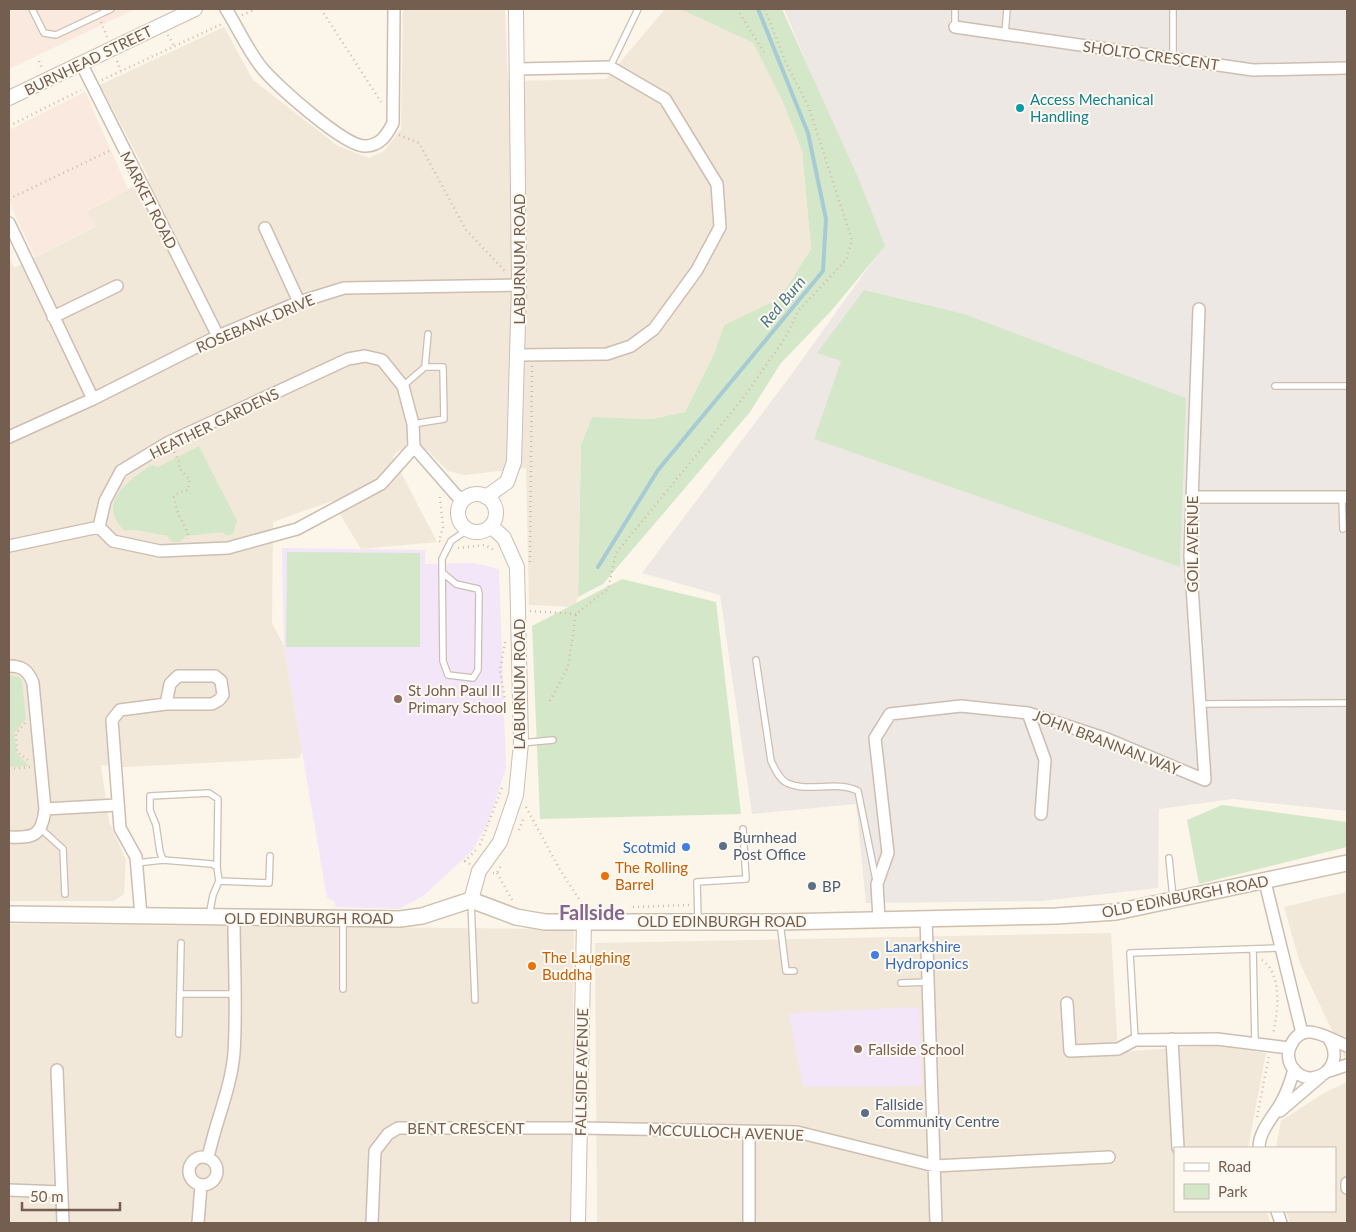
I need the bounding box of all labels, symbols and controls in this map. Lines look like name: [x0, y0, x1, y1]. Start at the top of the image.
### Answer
street label: BURNHEAD STREET: [21, 21, 155, 99]
street label: SHOLTO CRESCENT: [1082, 37, 1220, 73]
place label: Access Mechanical Handling: [1030, 90, 1154, 125]
marker: Access Mechanical Handling: [1014, 102, 1026, 114]
street label: MARKET ROAD: [117, 148, 181, 252]
street label: LABURNUM ROAD: [510, 194, 528, 324]
water label: Red Burn: [755, 272, 809, 330]
street label: ROSEBANK DRIVE: [193, 290, 317, 356]
street label: HEATHER GARDENS: [146, 384, 282, 462]
street label: GOIL AVENUE: [1183, 495, 1201, 593]
street label: LABURNUM ROAD: [510, 619, 528, 749]
place label: St John Paul II Primary School: [408, 681, 507, 716]
marker: St John Paul II Primary School: [392, 693, 404, 705]
street label: JOHN BRANNAN WAY: [1031, 706, 1184, 779]
place label: Burnhead Post Office: [733, 828, 806, 863]
place label: Scotmid: [623, 838, 676, 856]
marker: Burnhead Post Office: [717, 840, 729, 852]
marker: Scotmid: [680, 841, 692, 853]
place label: The Rolling Barrel: [615, 858, 688, 893]
marker: The Rolling Barrel: [599, 870, 611, 882]
street label: OLD EDINBURGH ROAD: [1100, 871, 1270, 921]
place label: BP: [822, 877, 841, 895]
marker: BP: [806, 880, 818, 892]
district label: Fallside: [559, 900, 625, 924]
street label: OLD EDINBURGH ROAD: [224, 909, 394, 927]
street label: OLD EDINBURGH ROAD: [637, 912, 807, 930]
place label: Lanarkshire Hydroponics: [885, 937, 968, 972]
place label: The Laughing Buddha: [542, 948, 631, 983]
marker: Lanarkshire Hydroponics: [869, 949, 881, 961]
marker: The Laughing Buddha: [526, 960, 538, 972]
street label: FALLSIDE AVENUE: [571, 1008, 591, 1136]
place label: Fallside School: [868, 1040, 964, 1058]
marker: Fallside School: [852, 1043, 864, 1055]
place label: Fallside Community Centre: [875, 1095, 1000, 1130]
marker: Fallside Community Centre: [859, 1107, 871, 1119]
street label: BENT CRESCENT: [407, 1119, 525, 1137]
street label: MCCULLOCH AVENUE: [648, 1120, 804, 1144]
legend: [1174, 1147, 1336, 1212]
text: Road: [1218, 1157, 1251, 1175]
scale bar: [22, 1180, 120, 1212]
text: Park: [1218, 1182, 1248, 1200]
text: 50 m: [30, 1187, 64, 1205]

